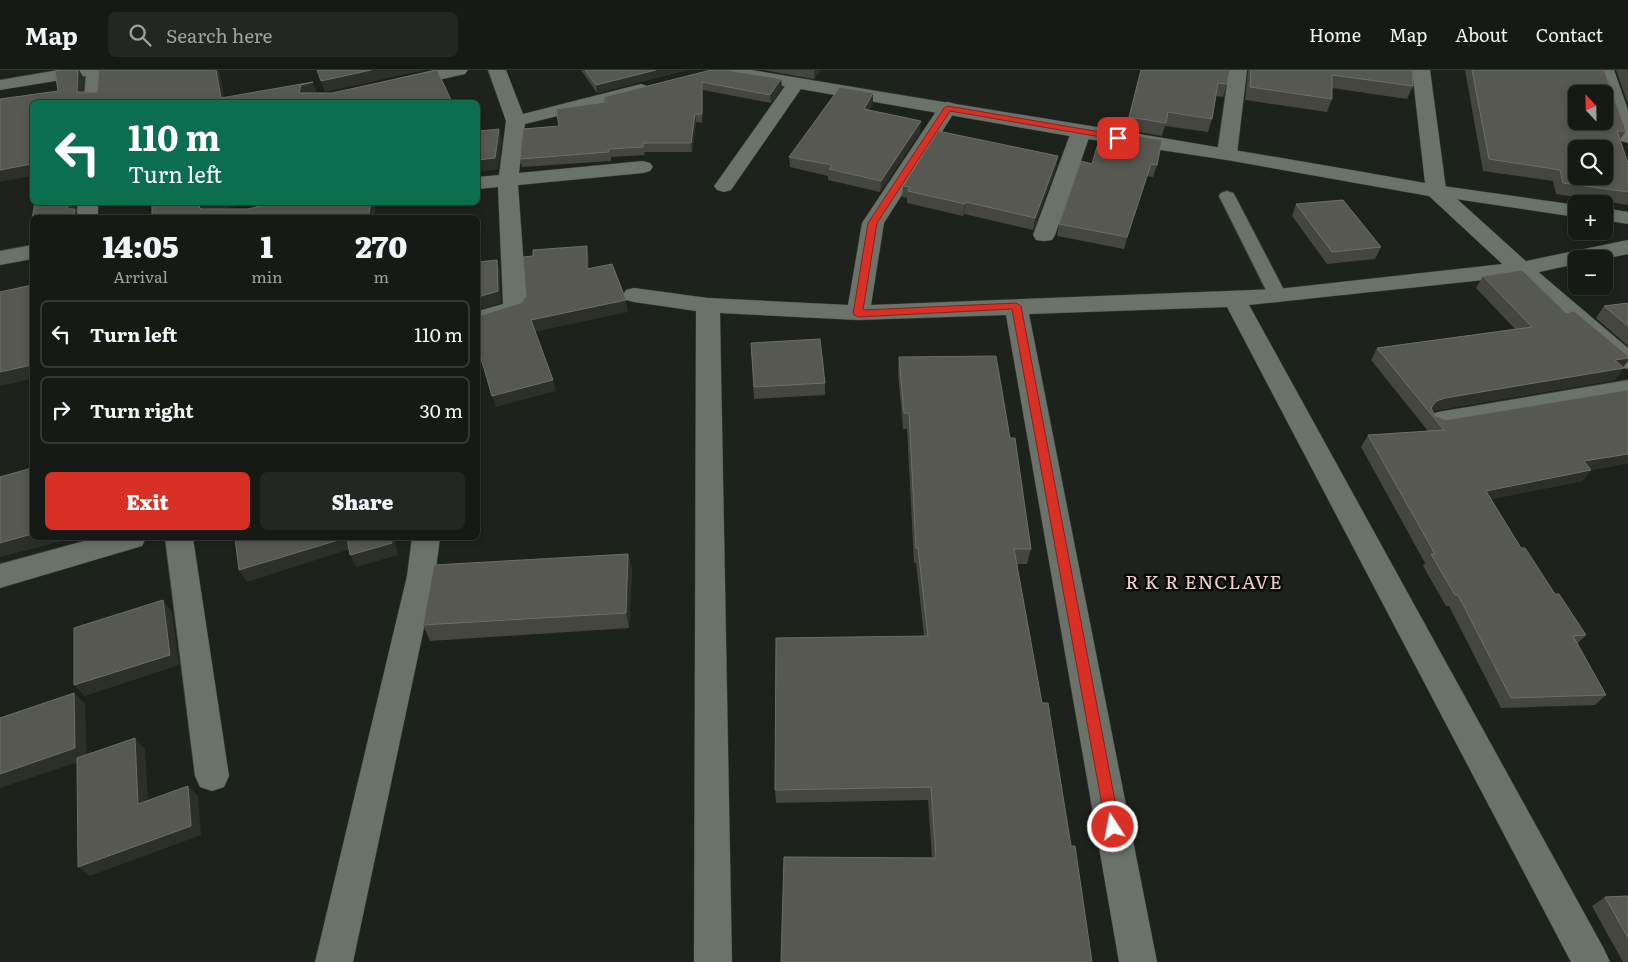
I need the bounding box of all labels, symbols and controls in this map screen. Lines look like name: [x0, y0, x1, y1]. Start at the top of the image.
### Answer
search box: [108, 12, 458, 57]
text: Map: [25, 17, 78, 52]
icon: search: [126, 21, 154, 49]
text: Search here: [166, 21, 272, 49]
text: Home: [1309, 21, 1361, 48]
text: Map: [1389, 21, 1427, 48]
text: About: [1455, 21, 1508, 48]
text: Contact: [1536, 21, 1603, 48]
north arrow: [1568, 85, 1612, 130]
map controls: [1568, 85, 1613, 295]
text: 110 m: [128, 110, 220, 162]
pin: [1097, 117, 1139, 159]
icon: left: [45, 120, 110, 185]
icon: arrive: [1104, 124, 1132, 152]
button: search: [1568, 140, 1613, 185]
text: Turn left: [128, 157, 222, 190]
button: +: [1568, 195, 1613, 240]
text: 14:05: [103, 223, 179, 267]
text: 1: [261, 223, 273, 267]
text: 270: [355, 223, 407, 267]
button: −: [1568, 250, 1613, 295]
text: Arrival: [113, 264, 168, 288]
text: min: [251, 264, 283, 288]
text: m: [374, 264, 389, 288]
icon: left: [47, 320, 75, 348]
text: Turn left: [90, 320, 177, 348]
text: 110 m: [414, 320, 463, 348]
icon: right: [47, 396, 75, 424]
text: Turn right: [90, 396, 194, 424]
text: 30 m: [419, 396, 463, 424]
button: Exit: [45, 472, 250, 530]
button: Share: [260, 472, 465, 530]
district label: R K R ENCLAVE: [1125, 567, 1283, 595]
position arrow: [1086, 800, 1138, 852]

